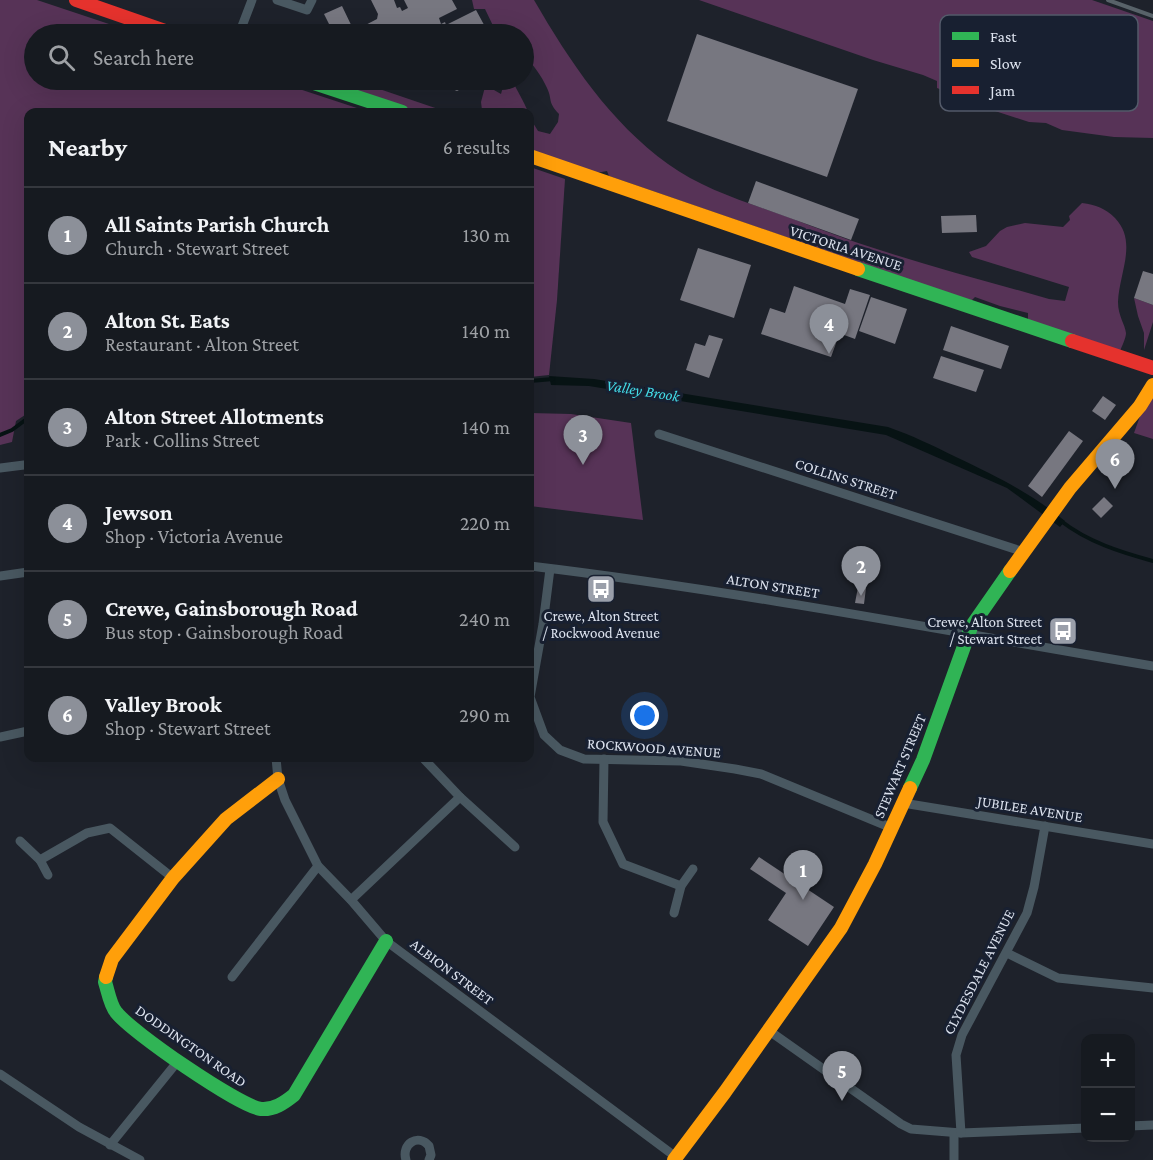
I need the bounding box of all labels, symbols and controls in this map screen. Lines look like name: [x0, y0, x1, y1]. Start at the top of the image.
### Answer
legend: [940, 15, 1138, 111]
search box: [24, 24, 534, 90]
text: Fast: [990, 28, 1017, 45]
icon: search: [45, 41, 78, 74]
text: Search here: [93, 45, 194, 70]
text: Slow: [990, 55, 1022, 72]
text: Jam: [988, 82, 1015, 100]
text: Nearby: [48, 133, 127, 162]
text: 6 results: [443, 136, 510, 158]
text: All Saints Parish Church: [105, 212, 329, 237]
street label: VICTORIA AVENUE: [788, 222, 904, 274]
text: 1: [64, 224, 71, 246]
text: 130 m: [463, 224, 510, 246]
text: Church · Stewart Street: [105, 237, 289, 259]
pin: 4: [810, 304, 848, 354]
text: Alton St. Eats: [105, 308, 230, 333]
text: 2: [62, 320, 73, 342]
text: 140 m: [462, 320, 510, 342]
text: Restaurant · Alton Street: [105, 333, 299, 355]
water label: Valley Brook: [605, 376, 682, 406]
text: Alton Street Allotments: [105, 404, 324, 429]
text: 3: [63, 416, 72, 438]
text: 140 m: [462, 416, 510, 438]
pin: 3: [564, 416, 602, 465]
text: Park · Collins Street: [105, 429, 259, 451]
pin: 6: [1096, 440, 1134, 489]
street label: COLLINS STREET: [793, 455, 899, 503]
text: Jewson: [105, 500, 173, 525]
text: 4: [62, 512, 73, 534]
text: 220 m: [460, 512, 510, 534]
text: Shop · Victoria Avenue: [105, 525, 283, 547]
pin: 2: [842, 546, 880, 596]
street label: ALTON STREET: [725, 571, 821, 601]
bus stop icon: Crewe, Alton Street / Rockwood Avenue: [585, 573, 617, 605]
text: Crewe, Gainsborough Road: [105, 596, 358, 621]
text: 5: [63, 608, 72, 630]
text: 240 m: [459, 608, 510, 630]
place label: Crewe, Alton Street / Rockwood Avenue: [542, 608, 660, 641]
place label: Crewe, Alton Street / Stewart Street: [927, 614, 1043, 647]
bus stop icon: Crewe, Alton Street / Stewart Street: [1047, 615, 1079, 647]
text: Bus stop · Gainsborough Road: [105, 621, 343, 643]
text: Valley Brook: [105, 692, 222, 717]
your location: [630, 701, 659, 730]
text: 6: [62, 704, 73, 726]
text: 290 m: [459, 704, 510, 726]
street label: STEWART STREET: [871, 712, 929, 820]
text: Shop · Stewart Street: [105, 717, 271, 739]
street label: ROCKWOOD AVENUE: [587, 735, 721, 761]
street label: JUBILEE AVENUE: [974, 792, 1084, 826]
pin: 1: [784, 850, 822, 900]
street label: CLYDESDALE AVENUE: [940, 907, 1018, 1037]
street label: ALBION STREET: [408, 936, 496, 1008]
street label: DODDINGTON ROAD: [133, 1002, 249, 1090]
map controls: [1081, 1034, 1135, 1142]
button: +: [1081, 1034, 1135, 1088]
pin: 5: [822, 1052, 862, 1101]
button: −: [1081, 1088, 1135, 1142]

